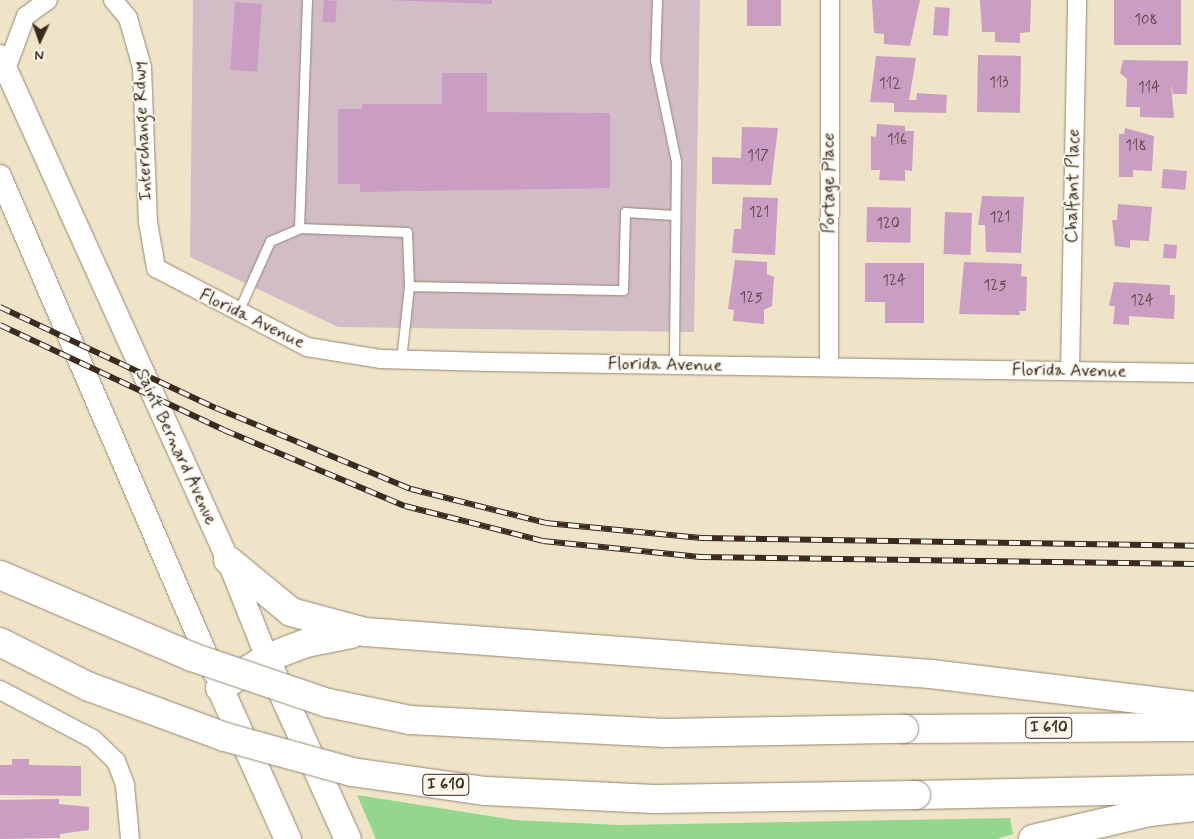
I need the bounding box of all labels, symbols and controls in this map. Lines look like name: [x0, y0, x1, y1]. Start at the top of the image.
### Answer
house number: 108: [1134, 12, 1158, 30]
north arrow: [15, 15, 65, 65]
text: N: [34, 46, 44, 64]
street label: Interchange Rdwy: [129, 60, 157, 202]
house number: 113: [989, 75, 1009, 93]
house number: 112: [879, 76, 901, 94]
house number: 114: [1138, 80, 1160, 98]
street label: Chalfant Place: [1061, 129, 1085, 243]
street label: Portage Place: [818, 132, 840, 234]
house number: 116: [887, 132, 907, 150]
house number: 118: [1125, 138, 1147, 156]
house number: 117: [747, 148, 769, 166]
house number: 121: [749, 205, 769, 223]
house number: 121: [990, 210, 1010, 228]
house number: 120: [876, 216, 900, 234]
house number: 124: [882, 273, 906, 291]
house number: 125: [984, 278, 1006, 296]
street label: Florida Avenue: [196, 284, 308, 354]
house number: 125: [740, 290, 762, 308]
house number: 124: [1130, 293, 1154, 311]
street label: Florida Avenue: [608, 353, 722, 377]
street label: Florida Avenue: [1012, 359, 1126, 383]
street label: Saint Bernard Avenue: [129, 364, 223, 530]
road number: I 610: [1025, 714, 1073, 741]
road number: I 610: [422, 772, 470, 798]

